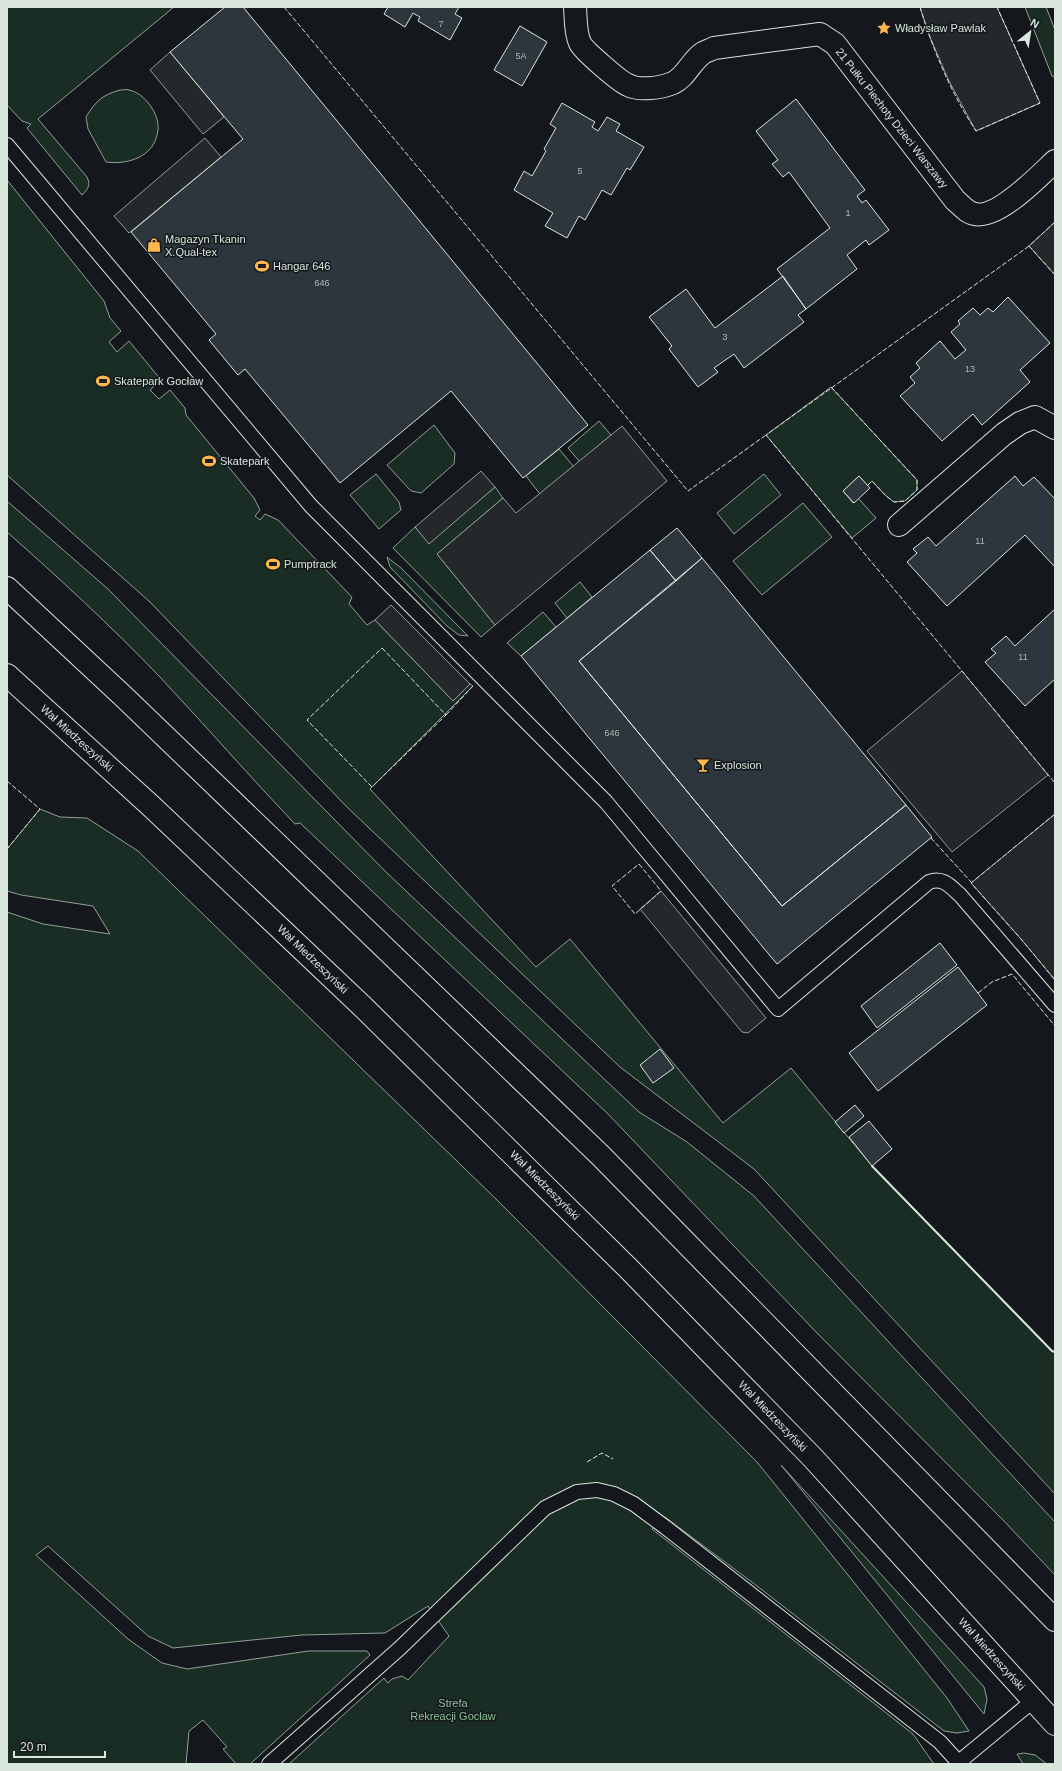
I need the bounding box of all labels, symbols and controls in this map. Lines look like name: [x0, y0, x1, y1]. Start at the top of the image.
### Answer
north arrow: [1010, 12, 1050, 52]
text: N: [1029, 16, 1041, 31]
house number: 7: [438, 19, 444, 29]
place icon: Władysław Pawlak: [876, 20, 892, 36]
place label: Władysław Pawlak: [895, 22, 987, 34]
street label: 21 Pułku Piechoty Dzieci Warszawy: [834, 46, 951, 191]
house number: 5A: [515, 51, 527, 61]
house number: 5: [577, 166, 583, 176]
house number: 1: [845, 208, 851, 218]
place label: Magazyn Tkanin X.Qual-tex: [165, 233, 246, 258]
shop icon: Magazyn Tkanin X.Qual-tex: [146, 237, 162, 253]
sports icon: Hangar 646: [254, 258, 270, 274]
place label: Hangar 646: [273, 260, 331, 272]
house number: 646: [314, 278, 330, 288]
house number: 3: [722, 332, 728, 342]
house number: 13: [965, 364, 975, 374]
sports icon: Skatepark Gocław: [95, 373, 111, 389]
place label: Skatepark Gocław: [114, 375, 203, 387]
sports icon: Skatepark: [201, 453, 217, 469]
place label: Skatepark: [220, 455, 270, 467]
house number: 11: [975, 536, 985, 546]
sports icon: Pumptrack: [265, 556, 281, 572]
place label: Pumptrack: [284, 558, 337, 570]
house number: 11: [1018, 652, 1028, 662]
street label: Wał Miedzeszyński: [38, 702, 116, 774]
house number: 646: [604, 728, 620, 738]
bar icon: Explosion: [695, 757, 711, 773]
place label: Explosion: [714, 759, 762, 771]
street label: Wał Miedzeszyński: [275, 922, 351, 996]
street label: Wał Miedzeszyński: [508, 1148, 582, 1222]
street label: Wał Miedzeszyński: [736, 1378, 810, 1454]
street label: Wał Miedzeszyński: [956, 1615, 1028, 1693]
park label: Strefa Rekreacji Gocław: [410, 1697, 496, 1722]
scale bar: [14, 1733, 105, 1759]
text: 20 m: [20, 1740, 47, 1754]

